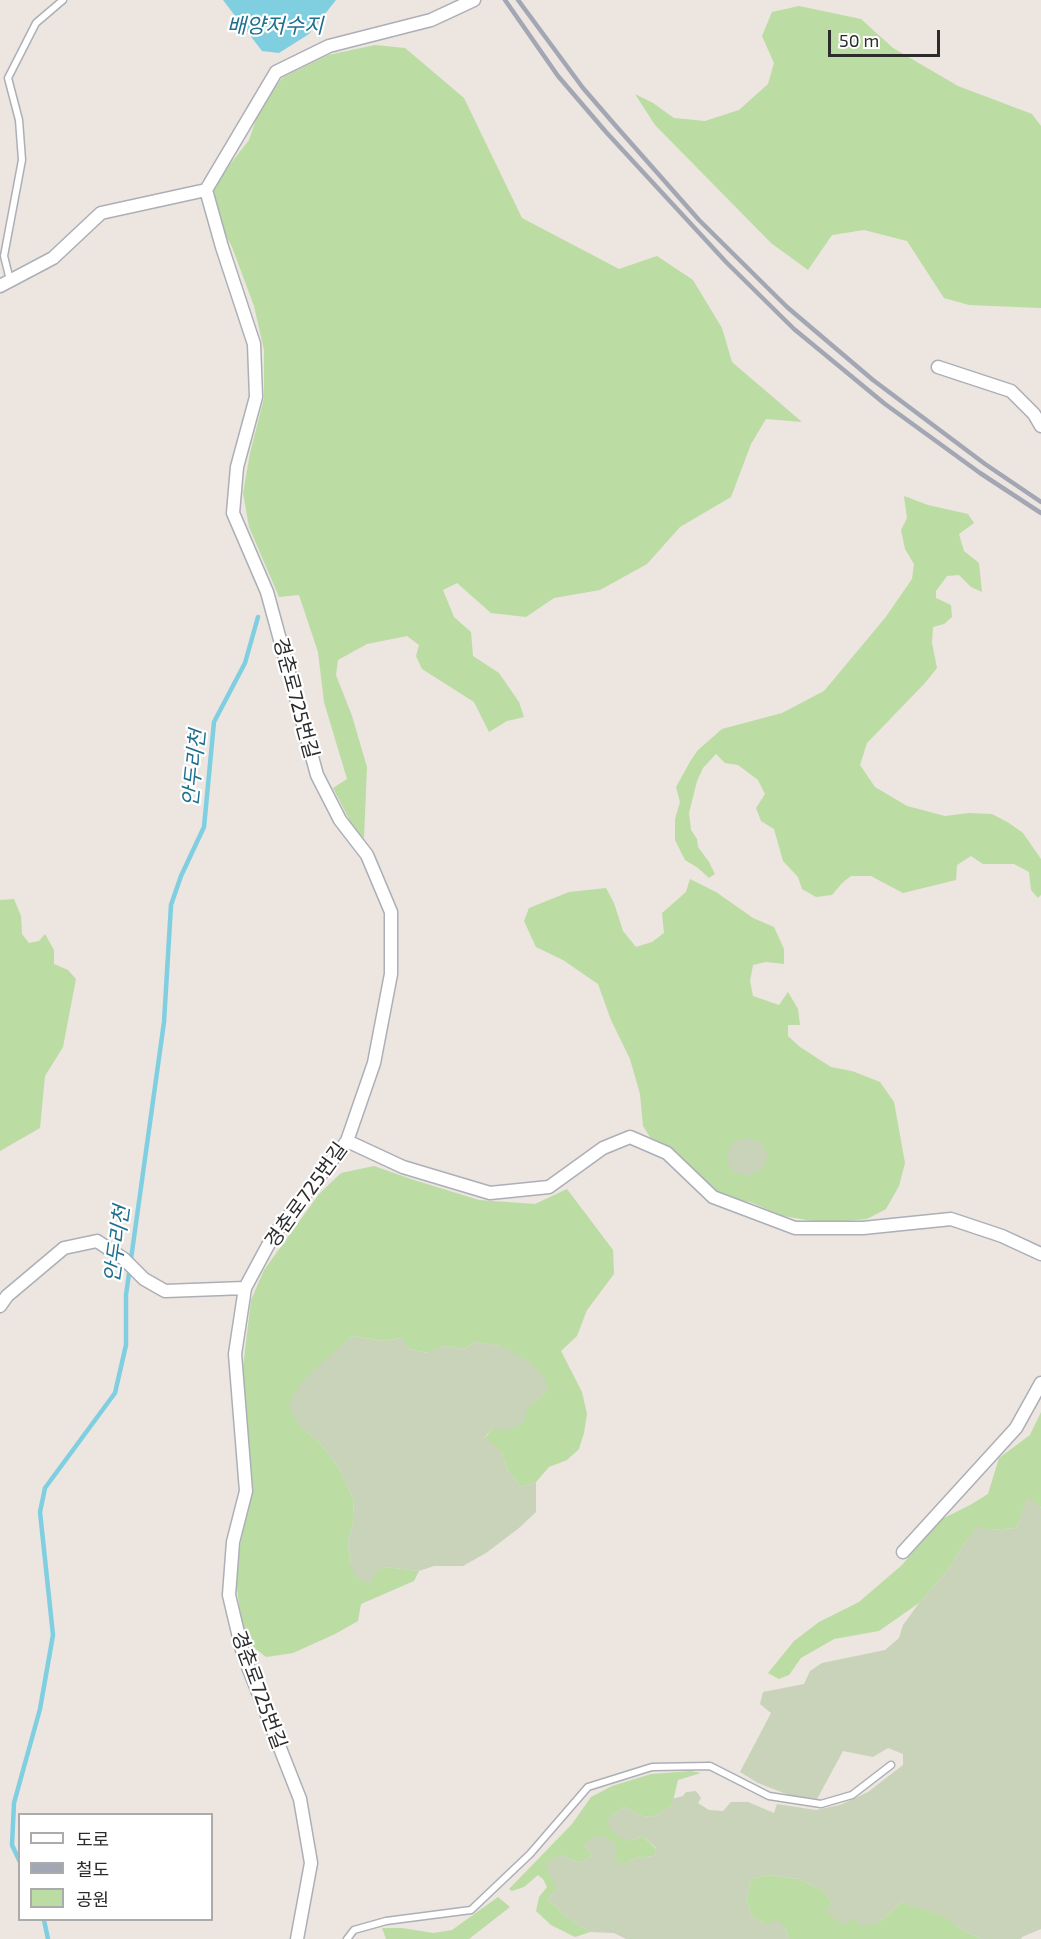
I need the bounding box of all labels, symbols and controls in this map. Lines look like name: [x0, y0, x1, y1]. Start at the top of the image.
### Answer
water label: 배양저수지: [227, 13, 323, 39]
scale bar: [831, 18, 944, 56]
text: 50 m: [839, 29, 879, 51]
street label: 경춘로725번길: [268, 635, 324, 761]
water label: 안두리천: [177, 728, 211, 808]
street label: 경춘로725번길: [260, 1138, 352, 1252]
water label: 안두리천: [99, 1204, 135, 1284]
street label: 경춘로725번길: [226, 1628, 292, 1752]
legend: [18, 1813, 213, 1921]
text: 도로: [76, 1828, 109, 1850]
text: 철도: [76, 1858, 109, 1880]
text: 공원: [76, 1888, 109, 1910]

